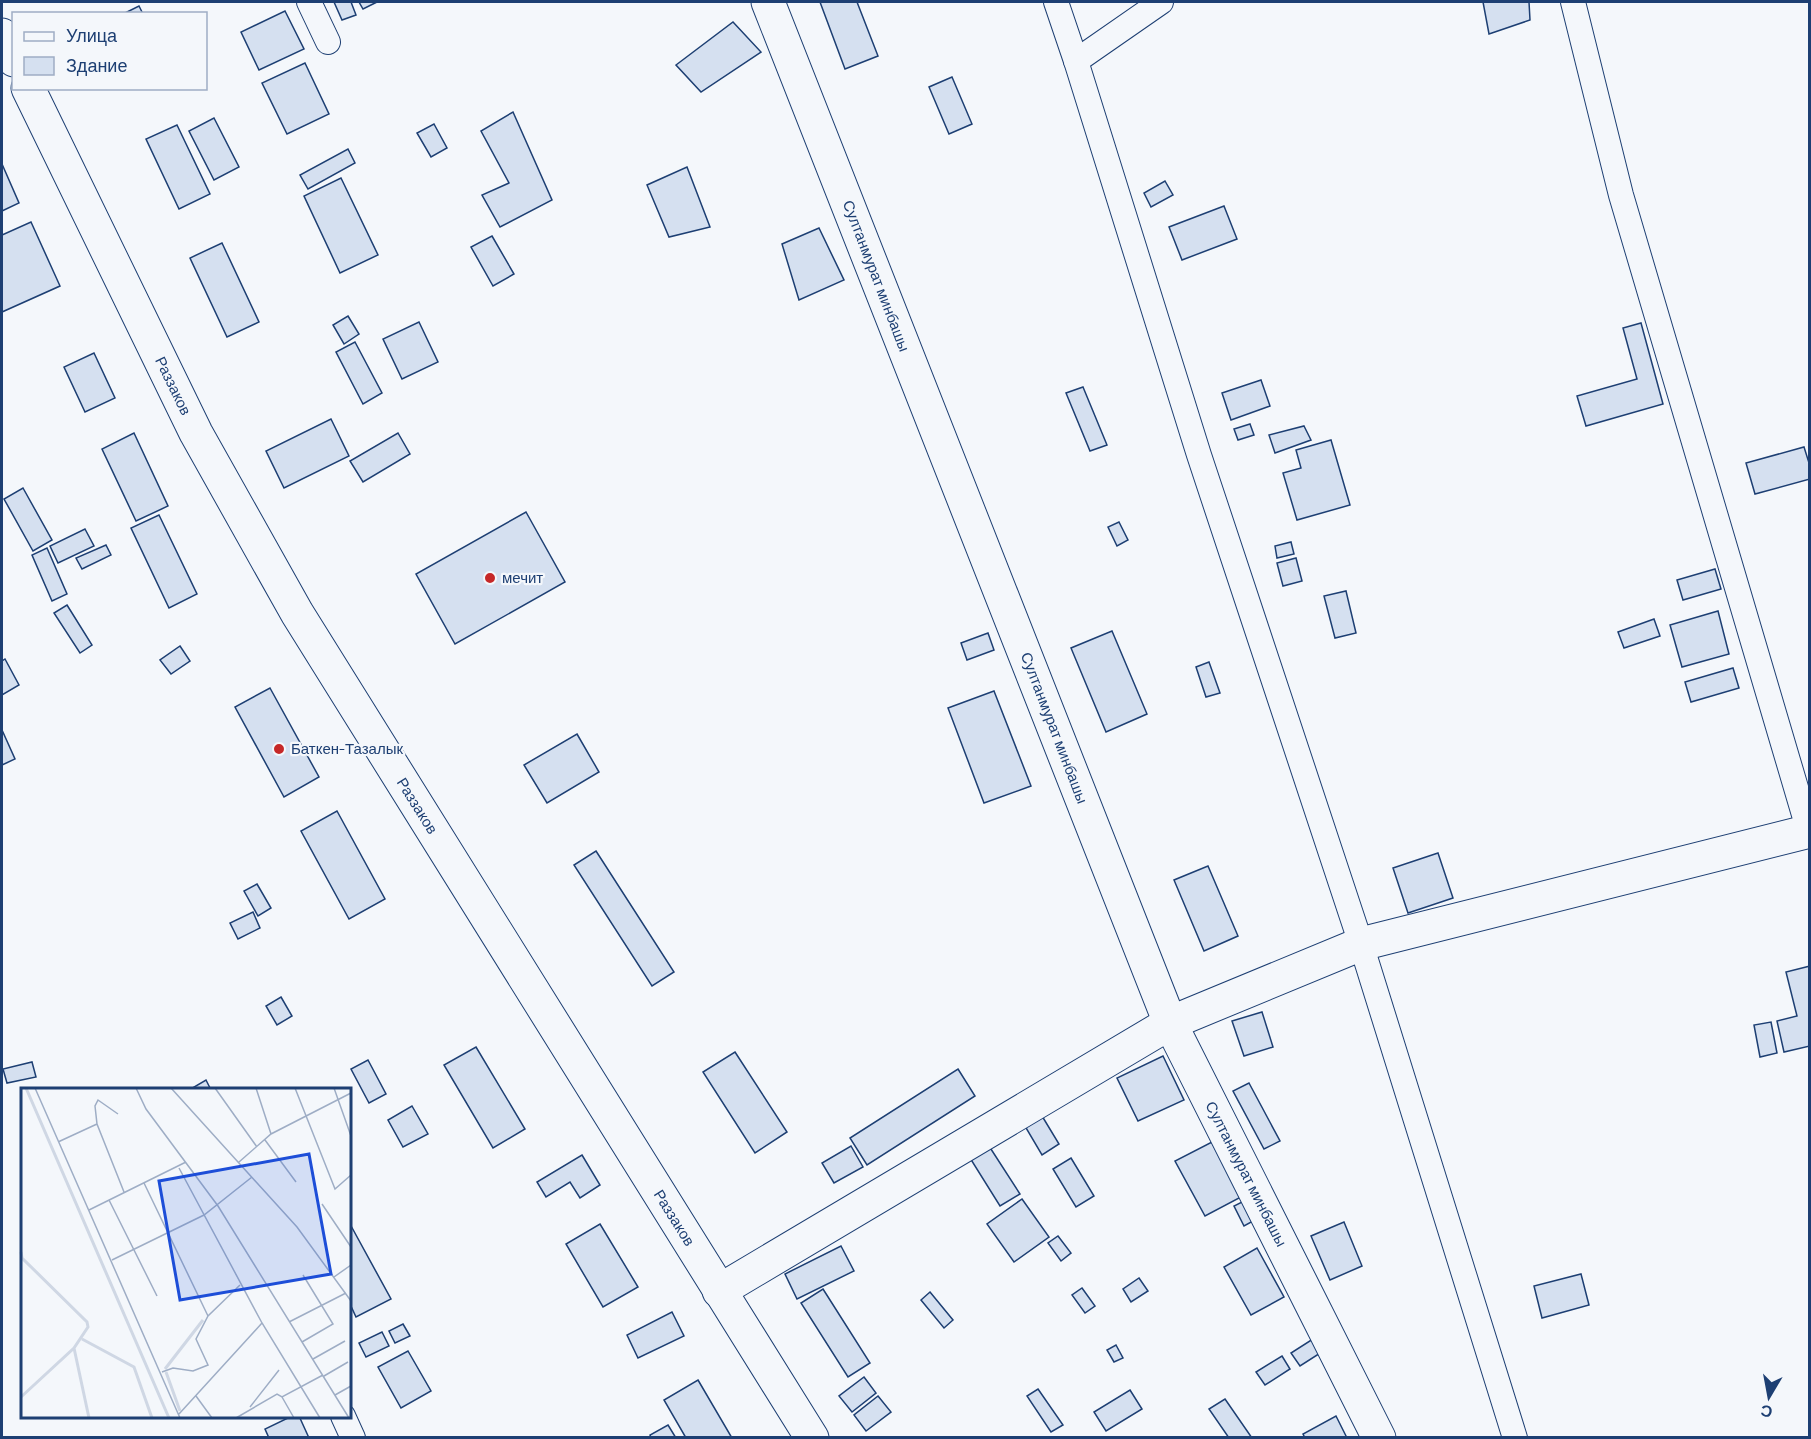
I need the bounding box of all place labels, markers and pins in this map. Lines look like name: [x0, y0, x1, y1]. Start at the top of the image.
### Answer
place label: мечит: [502, 568, 543, 586]
marker: мечит: [483, 571, 497, 585]
place label: Баткен-Тазалык: [291, 739, 403, 757]
marker: Баткен-Тазалык: [272, 742, 286, 756]

